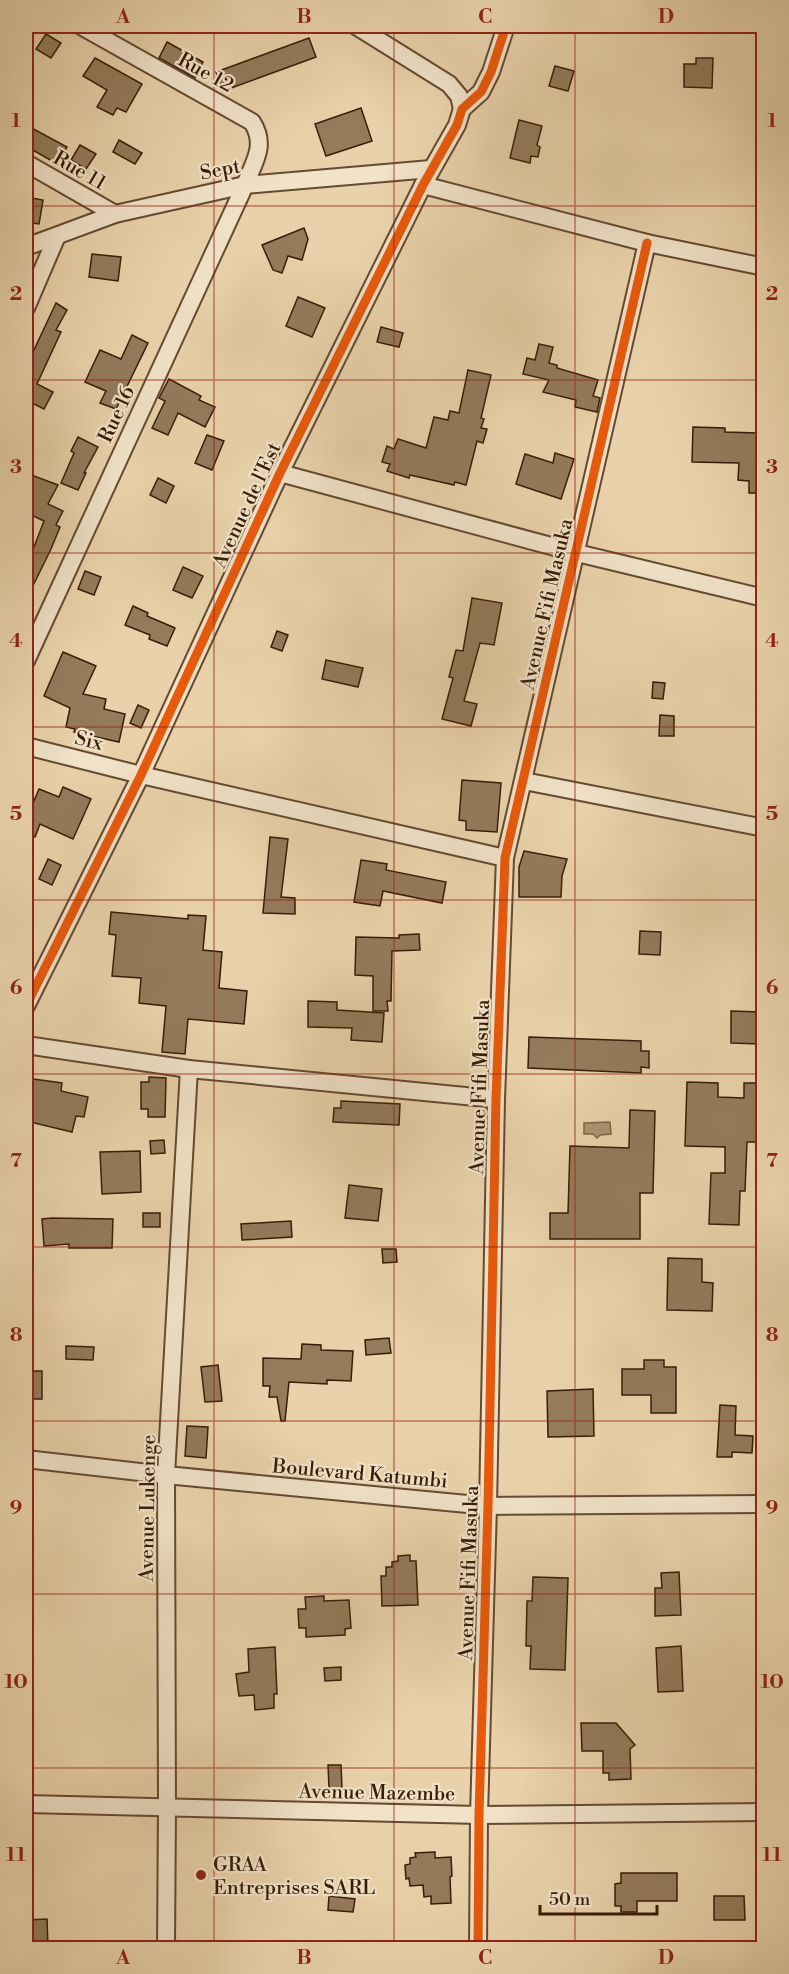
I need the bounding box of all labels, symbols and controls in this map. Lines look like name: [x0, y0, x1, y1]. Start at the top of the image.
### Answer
text: A: [115, 5, 131, 30]
text: B: [296, 5, 312, 30]
text: C: [478, 5, 492, 30]
text: D: [658, 5, 674, 30]
street label: Rue 12: [173, 48, 238, 99]
text: 1: [11, 109, 21, 134]
text: 1: [767, 109, 777, 134]
street label: Rue 11: [48, 146, 111, 197]
street label: Sept: [198, 154, 242, 187]
text: 2: [10, 282, 22, 307]
text: 2: [766, 282, 778, 307]
street label: Rue 16: [93, 382, 141, 447]
street label: Avenue de l'Est: [207, 439, 287, 573]
text: 3: [10, 455, 22, 480]
text: 3: [766, 455, 778, 480]
street label: Avenue Fifi Masuka: [515, 515, 580, 693]
text: 4: [9, 629, 23, 654]
text: 4: [765, 629, 779, 654]
street label: Six: [72, 726, 106, 757]
text: 5: [10, 802, 22, 827]
text: 5: [766, 802, 778, 827]
text: 6: [10, 976, 23, 1001]
text: 6: [766, 976, 779, 1001]
street label: Avenue Fifi Masuka: [465, 998, 496, 1176]
text: 7: [10, 1149, 22, 1174]
text: 7: [766, 1149, 778, 1174]
text: 8: [10, 1323, 23, 1348]
text: 8: [766, 1323, 779, 1348]
street label: Avenue Lukenge: [135, 1434, 162, 1583]
street label: Boulevard Katumbi: [270, 1454, 449, 1495]
street label: Avenue Fifi Masuka: [454, 1484, 485, 1662]
text: 9: [10, 1496, 22, 1521]
text: 9: [766, 1496, 778, 1521]
text: 10: [4, 1670, 28, 1695]
text: 10: [760, 1670, 784, 1695]
street label: Avenue Mazembe: [297, 1780, 455, 1807]
text: 11: [6, 1843, 26, 1868]
text: 11: [762, 1843, 782, 1868]
place label: GRAA Entreprises SARL: [213, 1853, 375, 1901]
marker: GRAA Entreprises SARL: [194, 1868, 208, 1882]
scale bar: [540, 1878, 657, 1916]
text: 50 m: [549, 1888, 591, 1911]
text: A: [115, 1946, 131, 1971]
text: B: [296, 1946, 312, 1971]
text: C: [478, 1946, 492, 1971]
text: D: [658, 1946, 674, 1971]

